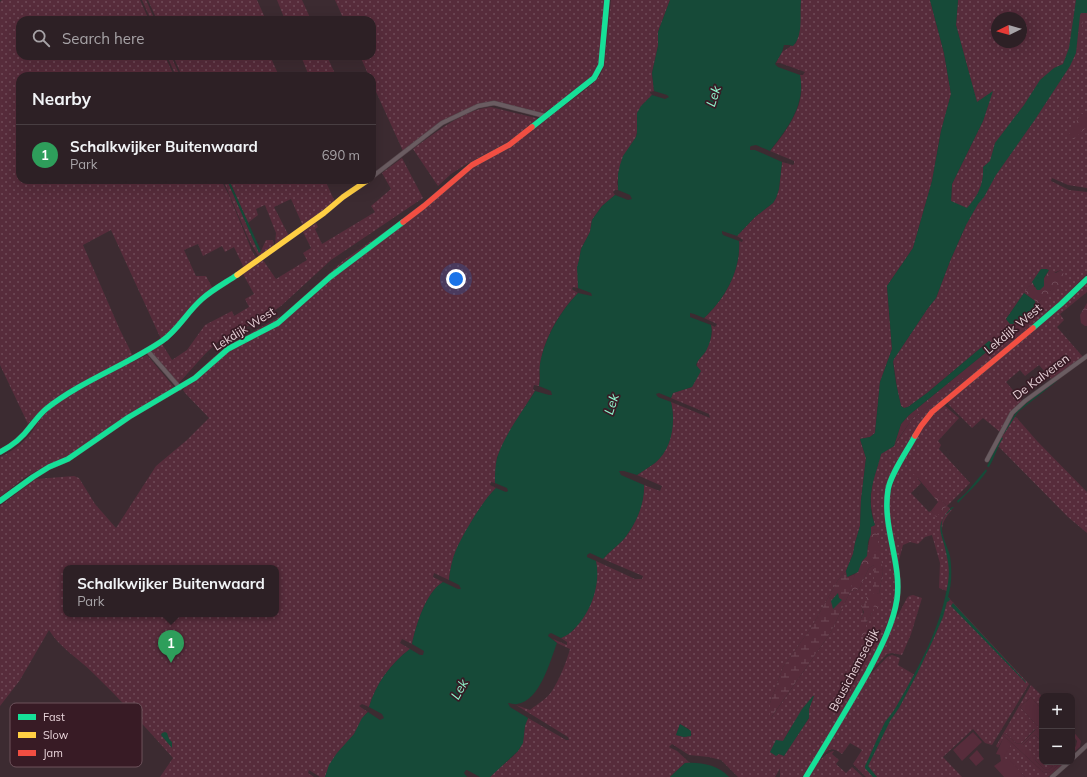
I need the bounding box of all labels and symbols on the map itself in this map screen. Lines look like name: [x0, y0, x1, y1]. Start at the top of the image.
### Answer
north arrow: [991, 12, 1027, 48]
water label: Lek: [702, 83, 724, 108]
your location: [446, 269, 466, 289]
street label: Lekdijk West: [981, 300, 1045, 357]
street label: Lekdijk West: [210, 304, 278, 354]
street label: De Kalveren: [1009, 350, 1072, 403]
water label: Lek: [600, 391, 622, 416]
street label: Beusichemsedijk: [825, 625, 882, 714]
pin: 1: [158, 630, 184, 663]
water label: Lek: [447, 676, 471, 702]
legend: [10, 703, 142, 767]
text: Fast: [43, 710, 65, 724]
text: Slow: [43, 728, 69, 742]
text: Jam: [43, 746, 63, 760]

